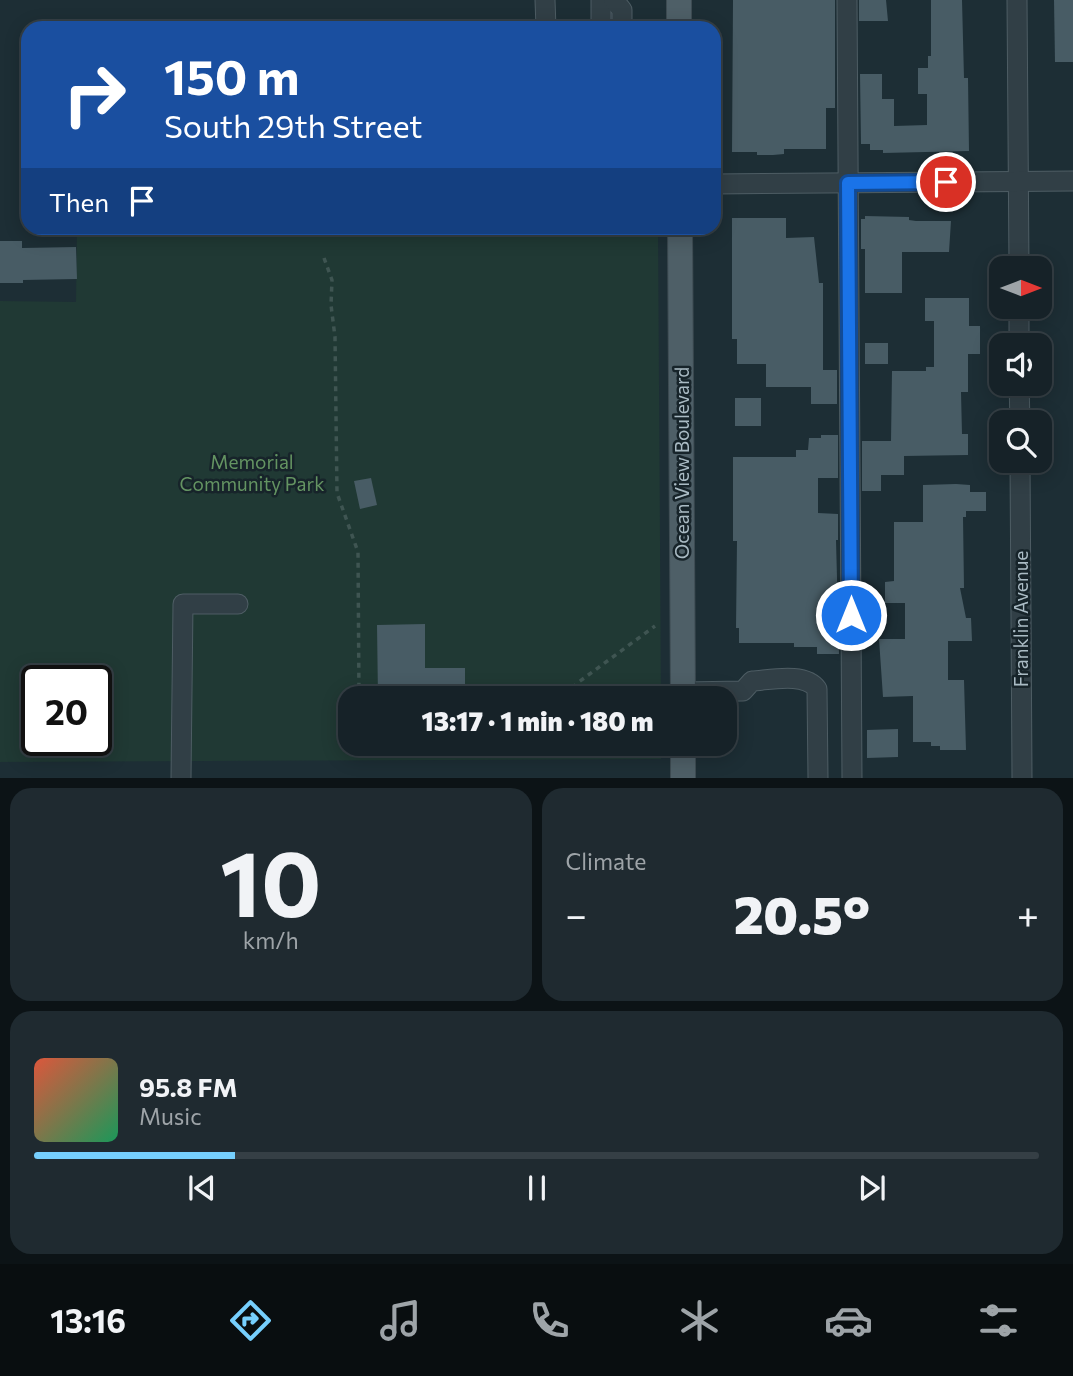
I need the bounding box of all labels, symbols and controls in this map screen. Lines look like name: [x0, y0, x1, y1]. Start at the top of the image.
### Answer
text: 150 m: [164, 45, 299, 105]
icon: right: [49, 49, 140, 140]
text: South 29th Street: [164, 105, 422, 145]
pin: [916, 152, 976, 212]
icon: arrive: [927, 163, 965, 201]
icon: arrive: [123, 182, 161, 220]
text: Then: [49, 186, 109, 217]
north arrow: [989, 256, 1052, 318]
map controls: [989, 256, 1052, 473]
button: sound: [989, 333, 1052, 396]
street label: Ocean View Boulevard: [670, 367, 693, 559]
button: search: [989, 410, 1052, 473]
park label: Memorial Community Park: [180, 450, 324, 495]
street label: Franklin Avenue: [1009, 551, 1032, 687]
position arrow: [814, 578, 888, 652]
speed limit sign: 20: [21, 665, 112, 756]
text: 13:17 · 1 min · 180 m: [422, 705, 653, 736]
text: 10: [220, 824, 322, 936]
text: Climate: [566, 847, 647, 875]
text: 20.5°: [734, 881, 870, 945]
text: −: [566, 890, 587, 937]
text: +: [1017, 890, 1039, 937]
text: km/h: [243, 926, 299, 954]
text: 95.8 FM: [139, 1071, 237, 1102]
text: Music: [139, 1102, 202, 1130]
icon: previous: [183, 1169, 221, 1207]
icon: pause: [518, 1169, 556, 1207]
icon: next: [853, 1169, 891, 1207]
icon: directions: [226, 1296, 275, 1345]
icon: music: [376, 1296, 425, 1345]
icon: phone: [525, 1296, 574, 1345]
icon: climate: [675, 1296, 724, 1345]
icon: car: [824, 1296, 873, 1345]
icon: filters: [974, 1296, 1023, 1345]
text: 13:16: [50, 1300, 126, 1340]

